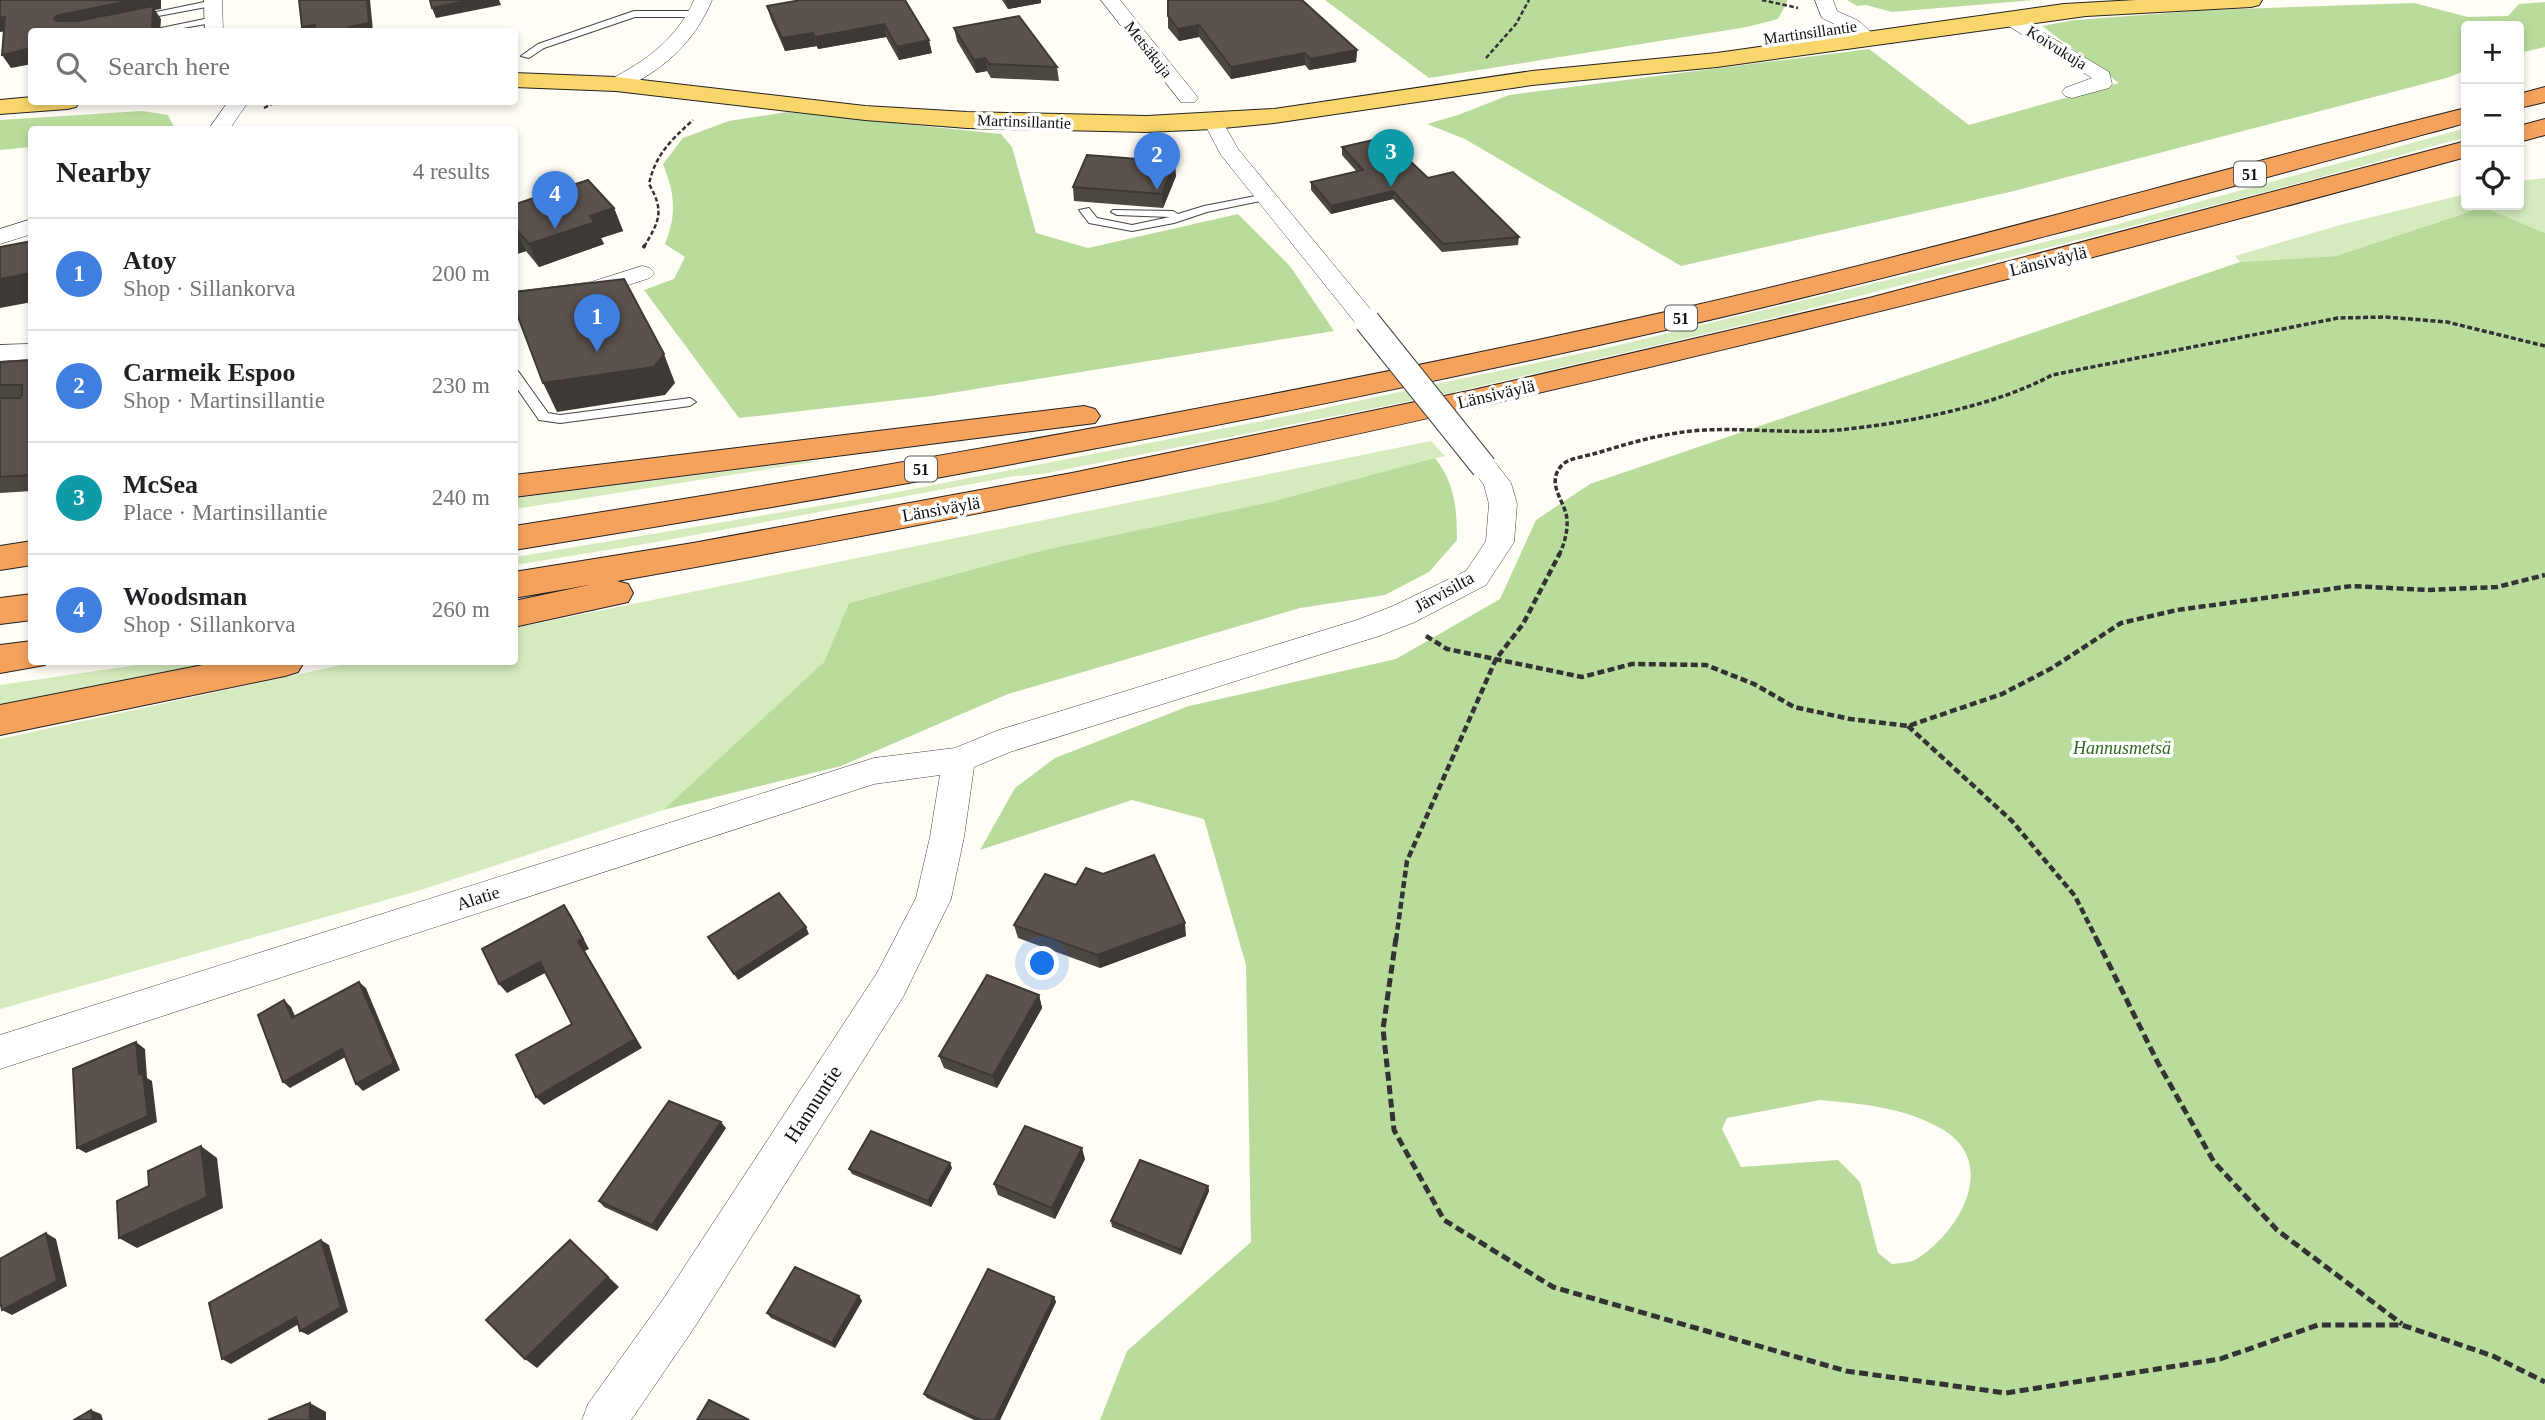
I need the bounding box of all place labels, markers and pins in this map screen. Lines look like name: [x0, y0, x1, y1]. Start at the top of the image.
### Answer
pin: 3: [1368, 129, 1414, 187]
pin: 2: [1134, 132, 1180, 190]
pin: 4: [532, 171, 578, 229]
pin: 1: [574, 294, 620, 352]

